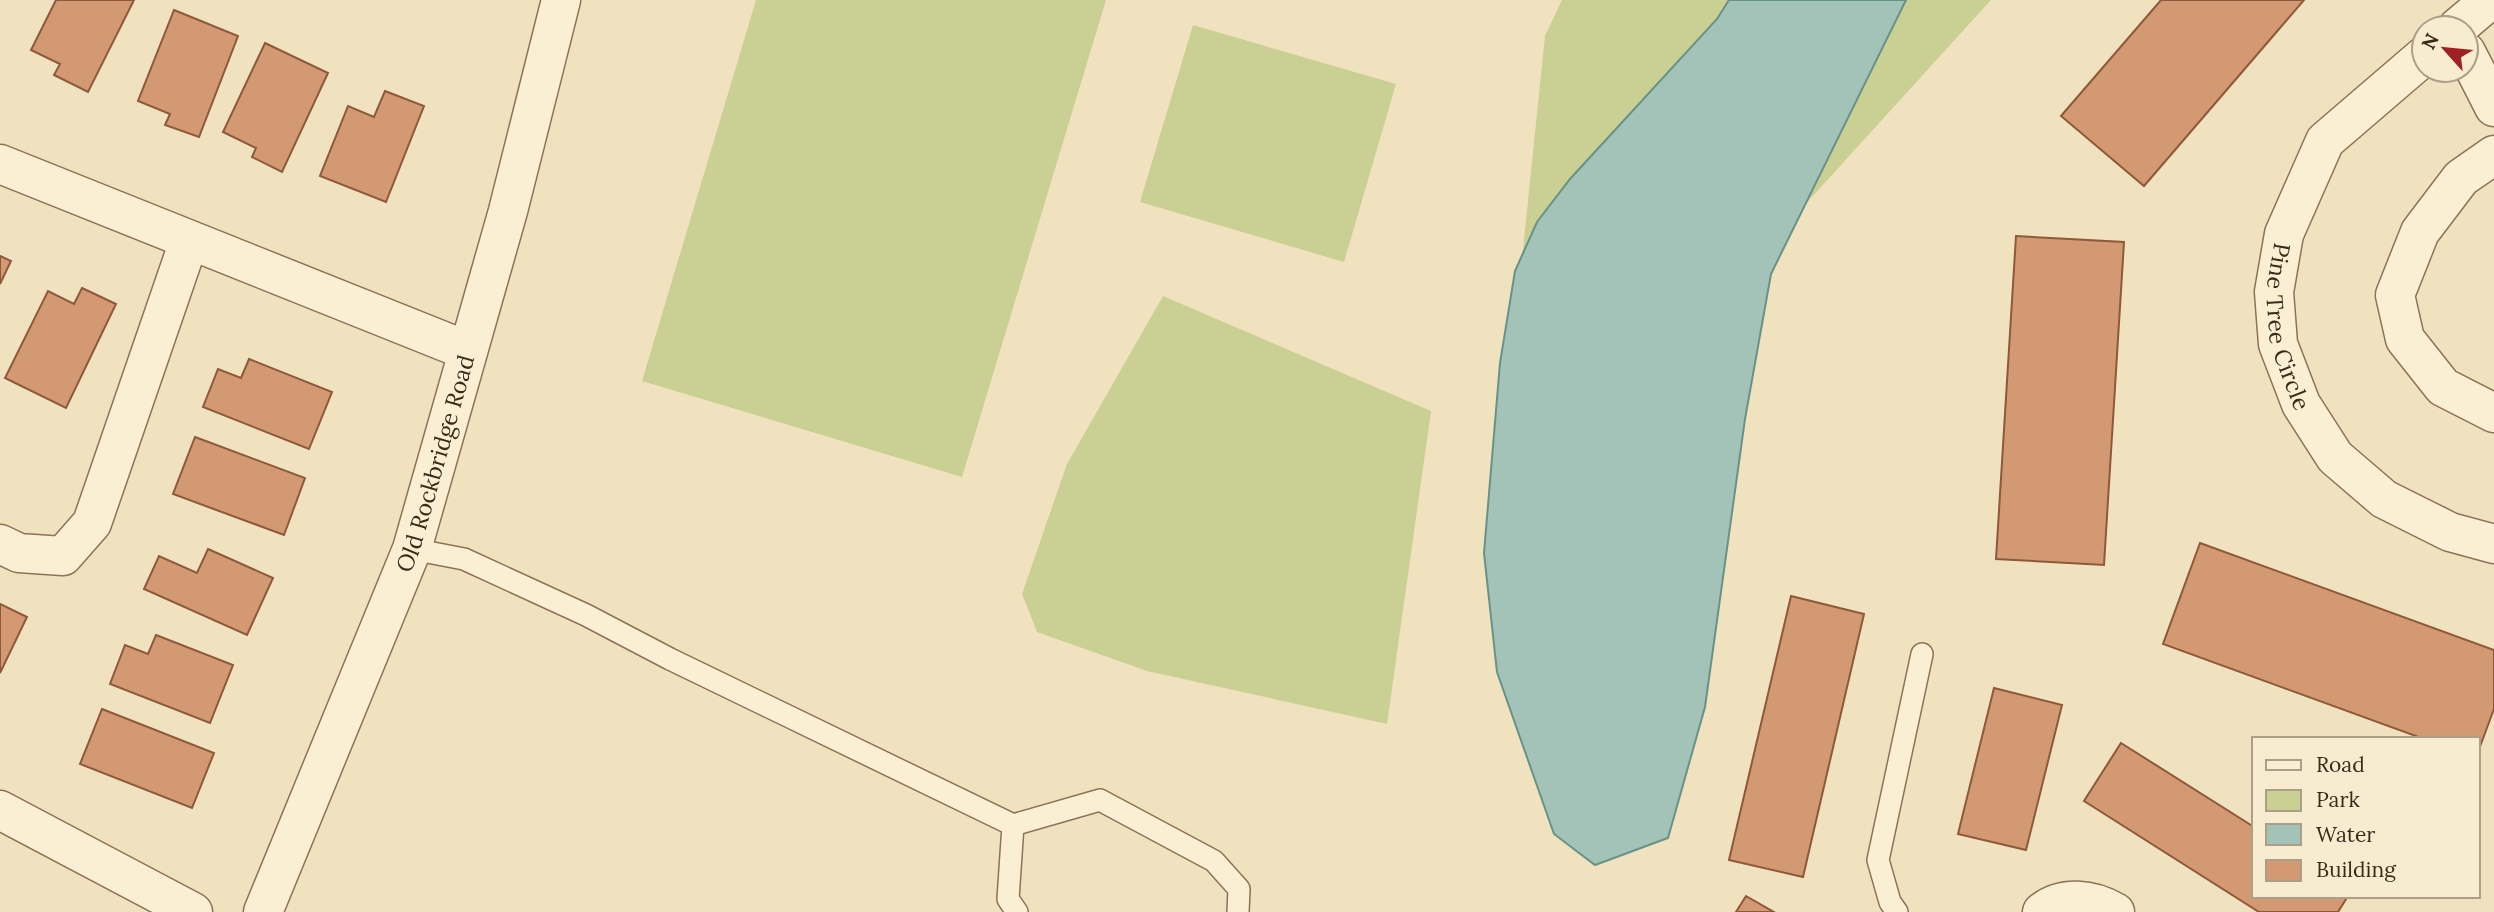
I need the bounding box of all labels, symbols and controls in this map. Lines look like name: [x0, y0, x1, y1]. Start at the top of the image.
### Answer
north arrow: [2410, 14, 2480, 84]
text: N: [2416, 29, 2444, 53]
street label: Pine Tree Circle: [2260, 241, 2317, 414]
street label: Old Rockbridge Road: [389, 351, 480, 576]
legend: [2252, 737, 2480, 898]
text: Road: [2316, 751, 2365, 778]
text: Park: [2316, 786, 2360, 813]
text: Water: [2316, 821, 2375, 848]
text: Building: [2316, 856, 2396, 883]

